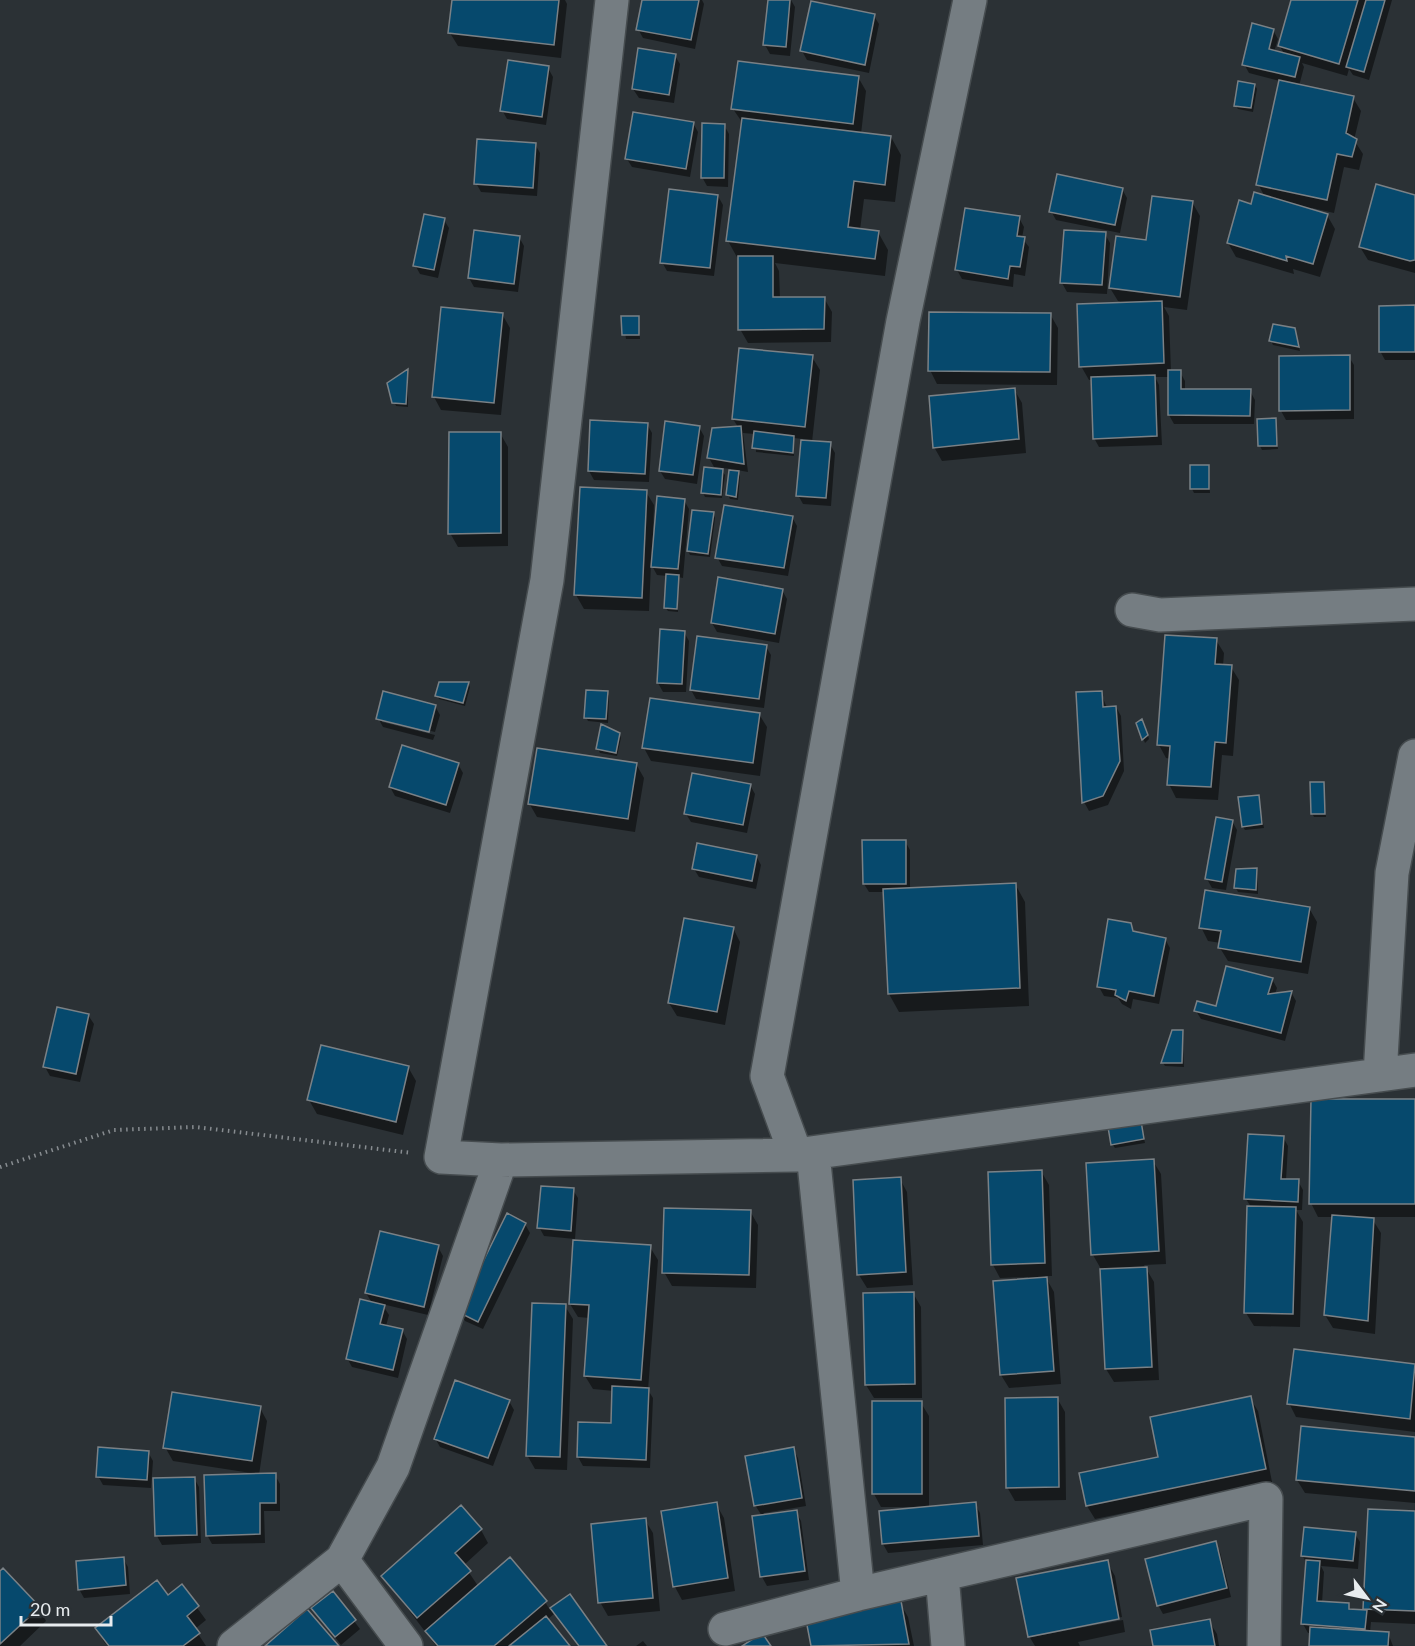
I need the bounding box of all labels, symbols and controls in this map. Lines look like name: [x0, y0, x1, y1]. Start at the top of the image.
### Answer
north arrow: [1337, 1568, 1397, 1628]
scale bar: [21, 1589, 111, 1627]
text: N: [1369, 1596, 1391, 1616]
text: 20 m: [30, 1598, 70, 1620]

